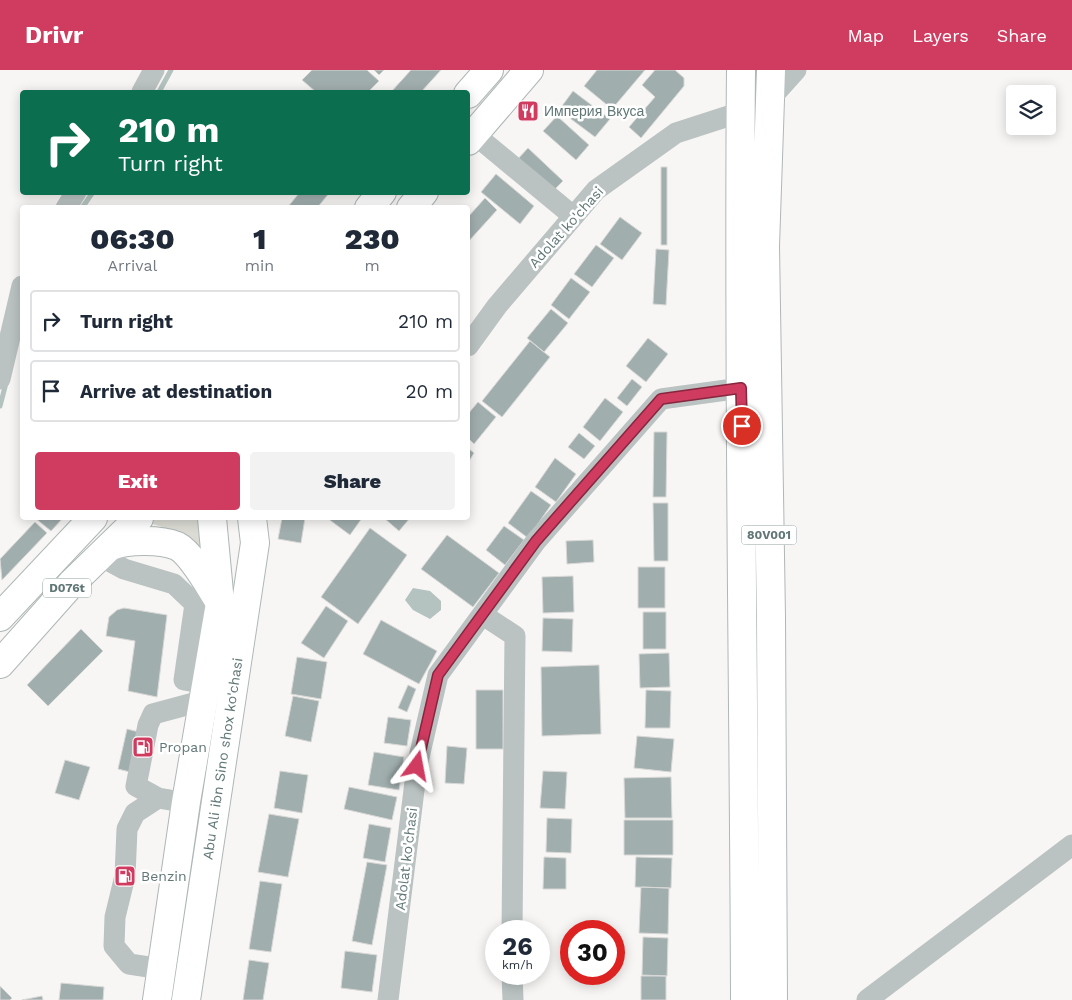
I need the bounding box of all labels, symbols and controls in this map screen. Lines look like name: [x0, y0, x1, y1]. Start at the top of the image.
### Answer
text: Drivr: [25, 21, 83, 49]
text: Map: [847, 25, 884, 46]
text: Layers: [912, 25, 969, 46]
text: Share: [997, 25, 1047, 46]
map controls: [1006, 85, 1056, 135]
button: layers: [1006, 85, 1056, 135]
restaurant icon: Империя Вкуса: [516, 99, 540, 123]
place label: Империя Вкуса: [544, 103, 644, 119]
text: 210 m: [118, 109, 219, 151]
icon: right: [35, 110, 100, 175]
text: Turn right: [118, 151, 223, 176]
street label: Adolat ko'chasi: [526, 183, 606, 271]
text: 06:30: [90, 221, 175, 256]
text: 1: [253, 221, 266, 256]
text: 230: [344, 221, 400, 256]
text: Arrival: [107, 256, 157, 275]
text: min: [245, 256, 274, 275]
text: m: [364, 256, 380, 275]
icon: right: [37, 307, 65, 335]
text: Turn right: [80, 310, 173, 333]
text: 210 m: [398, 310, 453, 333]
icon: arrive: [37, 377, 65, 405]
text: Arrive at destination: [80, 380, 272, 403]
text: 20 m: [406, 380, 453, 403]
pin: [721, 405, 763, 447]
icon: arrive: [728, 412, 756, 440]
button: Exit: [35, 452, 240, 510]
button: Share: [250, 452, 455, 510]
road number: 80V001: [742, 526, 796, 544]
road number: D076t: [43, 578, 91, 598]
street label: Abu Ali ibn Sino shox ko'chasi: [199, 657, 246, 861]
fuel station icon: Propan: [131, 735, 155, 759]
place label: Propan: [159, 739, 207, 755]
position arrow: [390, 739, 442, 791]
street label: Adolat ko'chasi: [392, 807, 420, 911]
fuel station icon: Benzin: [113, 864, 137, 888]
place label: Benzin: [141, 868, 187, 884]
speed limit sign: 30: [560, 920, 625, 985]
text: 26: [502, 932, 533, 961]
text: km/h: [502, 958, 533, 972]

